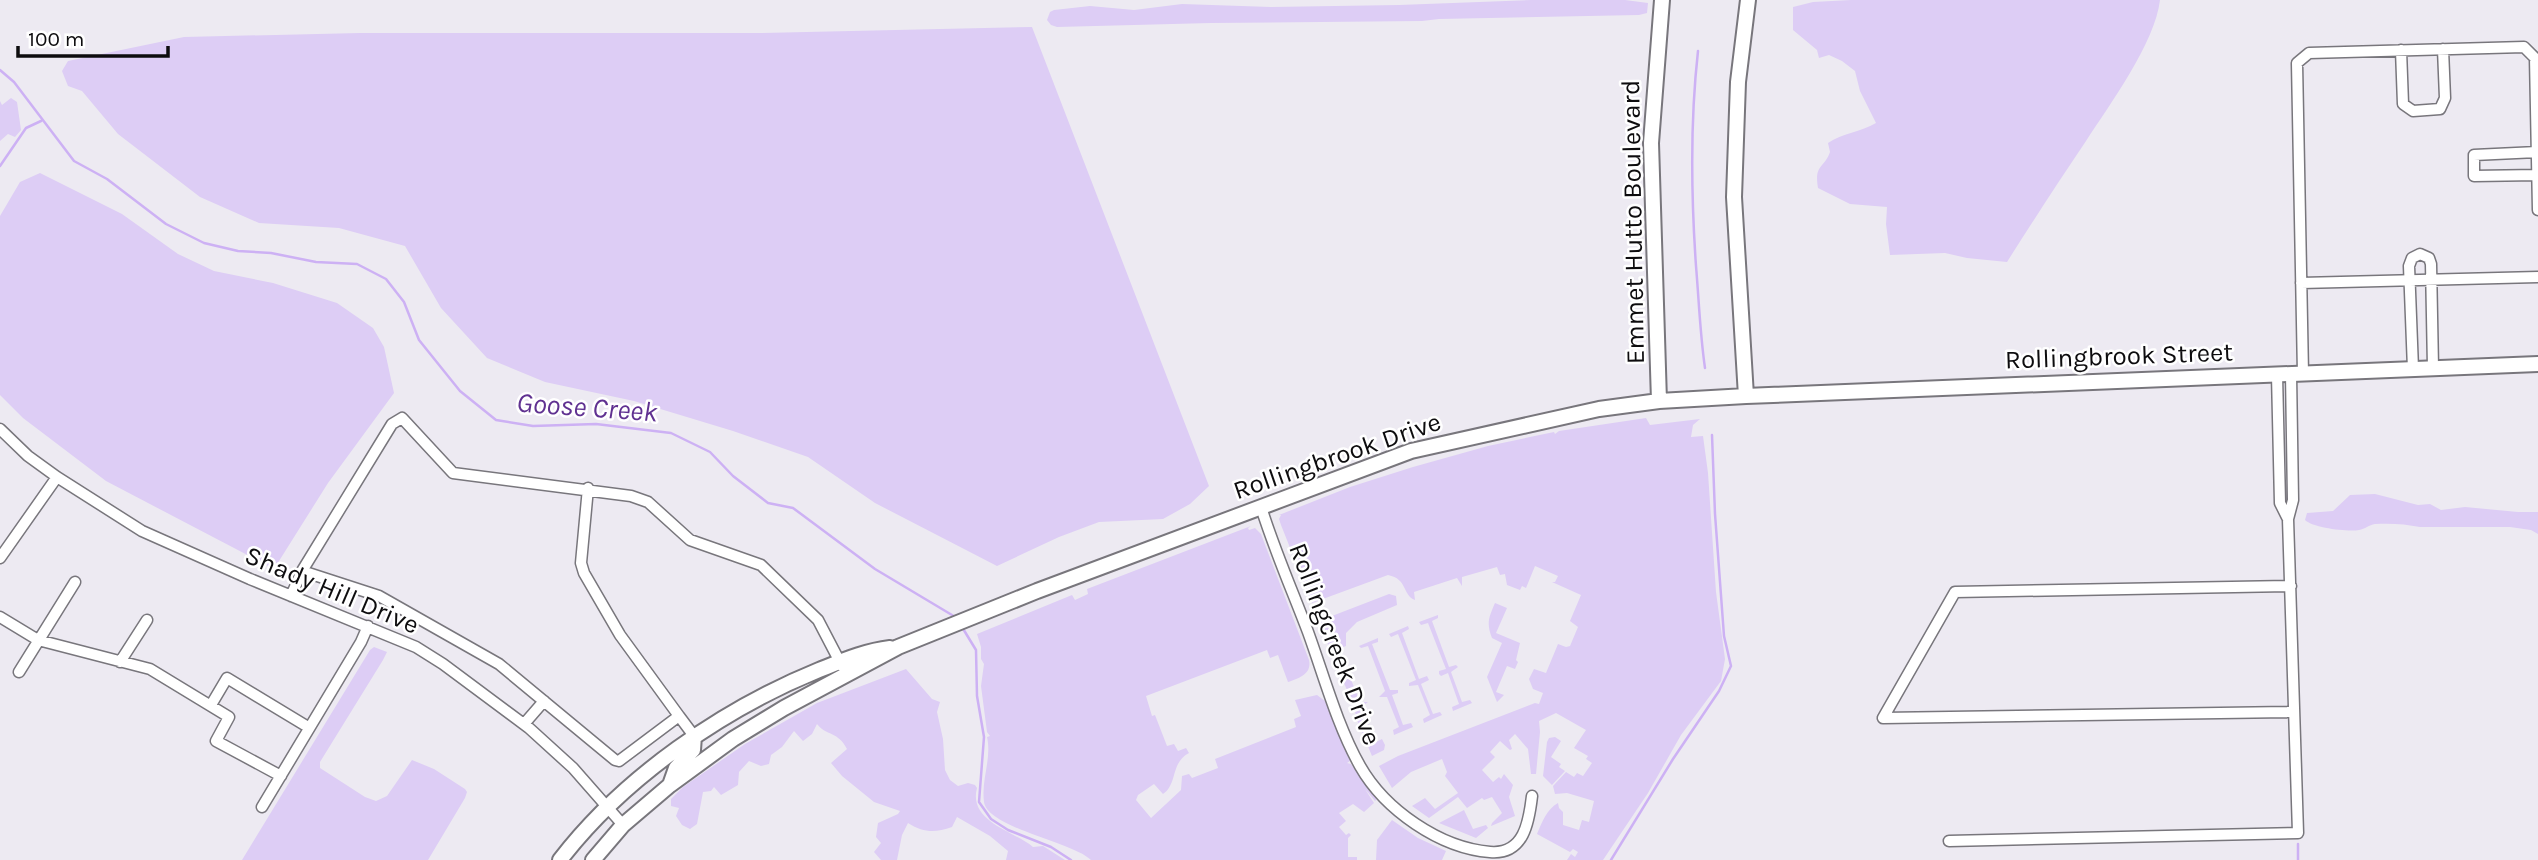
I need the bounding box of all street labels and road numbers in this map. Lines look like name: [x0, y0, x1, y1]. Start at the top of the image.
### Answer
street label: Emmet Hutto Boulevard: [1615, 79, 1651, 365]
street label: Rollingbrook Street: [2004, 337, 2234, 375]
street label: Rollingbrook Drive: [1229, 406, 1445, 506]
street label: Shady Hill Drive: [240, 539, 424, 641]
street label: Rollingcreek Drive: [1282, 539, 1388, 749]

